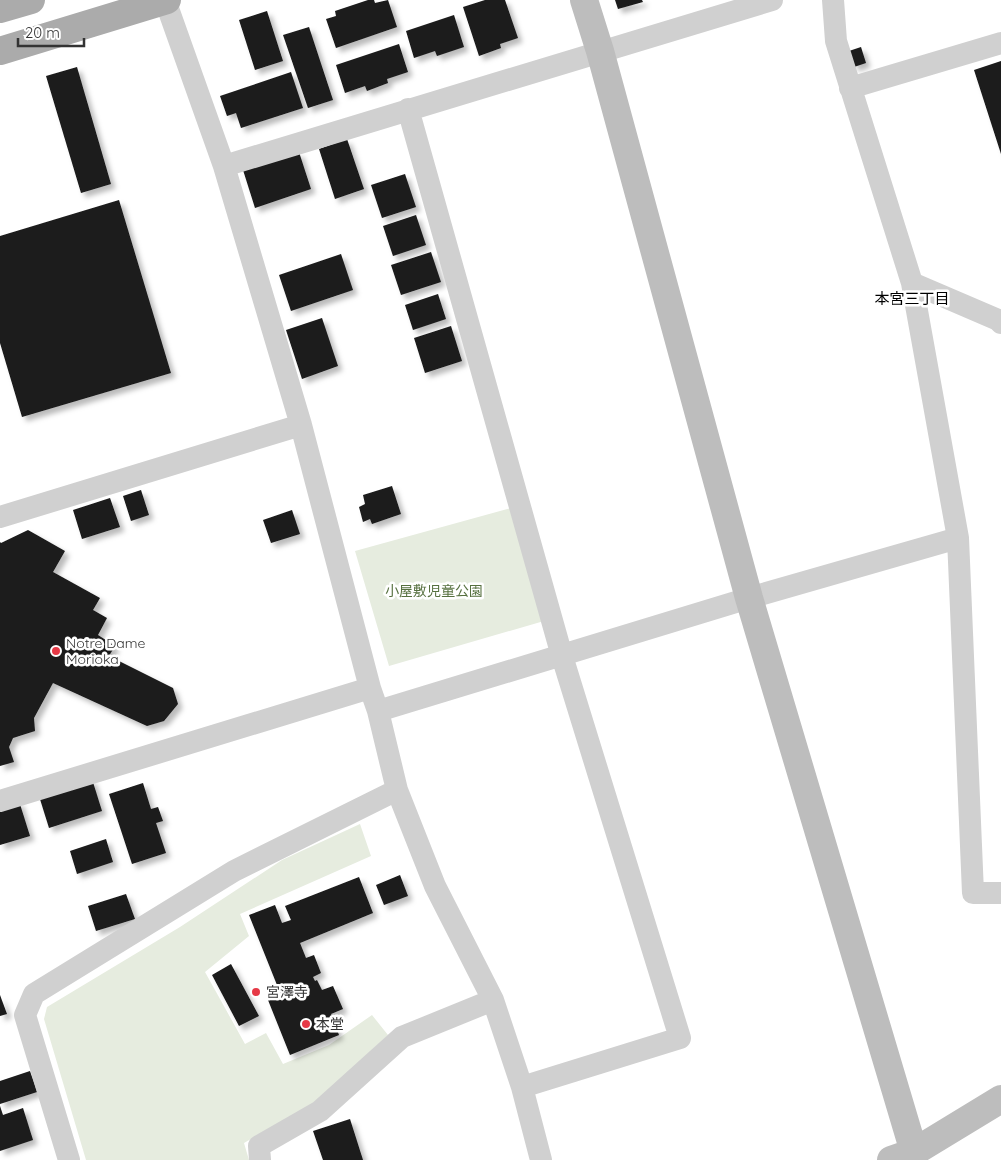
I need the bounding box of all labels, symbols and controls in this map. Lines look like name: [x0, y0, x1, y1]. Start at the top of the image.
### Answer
scale bar: [18, 15, 84, 47]
text: 20 m: [25, 23, 60, 42]
district label: 本宮三丁目: [874, 289, 950, 308]
park label: 小屋敷児童公園: [385, 582, 483, 600]
place label: Notre Dame Morioka: [66, 634, 146, 668]
marker: Notre Dame Morioka: [50, 645, 62, 657]
place label: 宮澤寺: [266, 983, 308, 1001]
marker: 宮澤寺: [250, 986, 262, 998]
place label: 本堂: [316, 1015, 344, 1033]
marker: 本堂: [300, 1018, 312, 1030]

